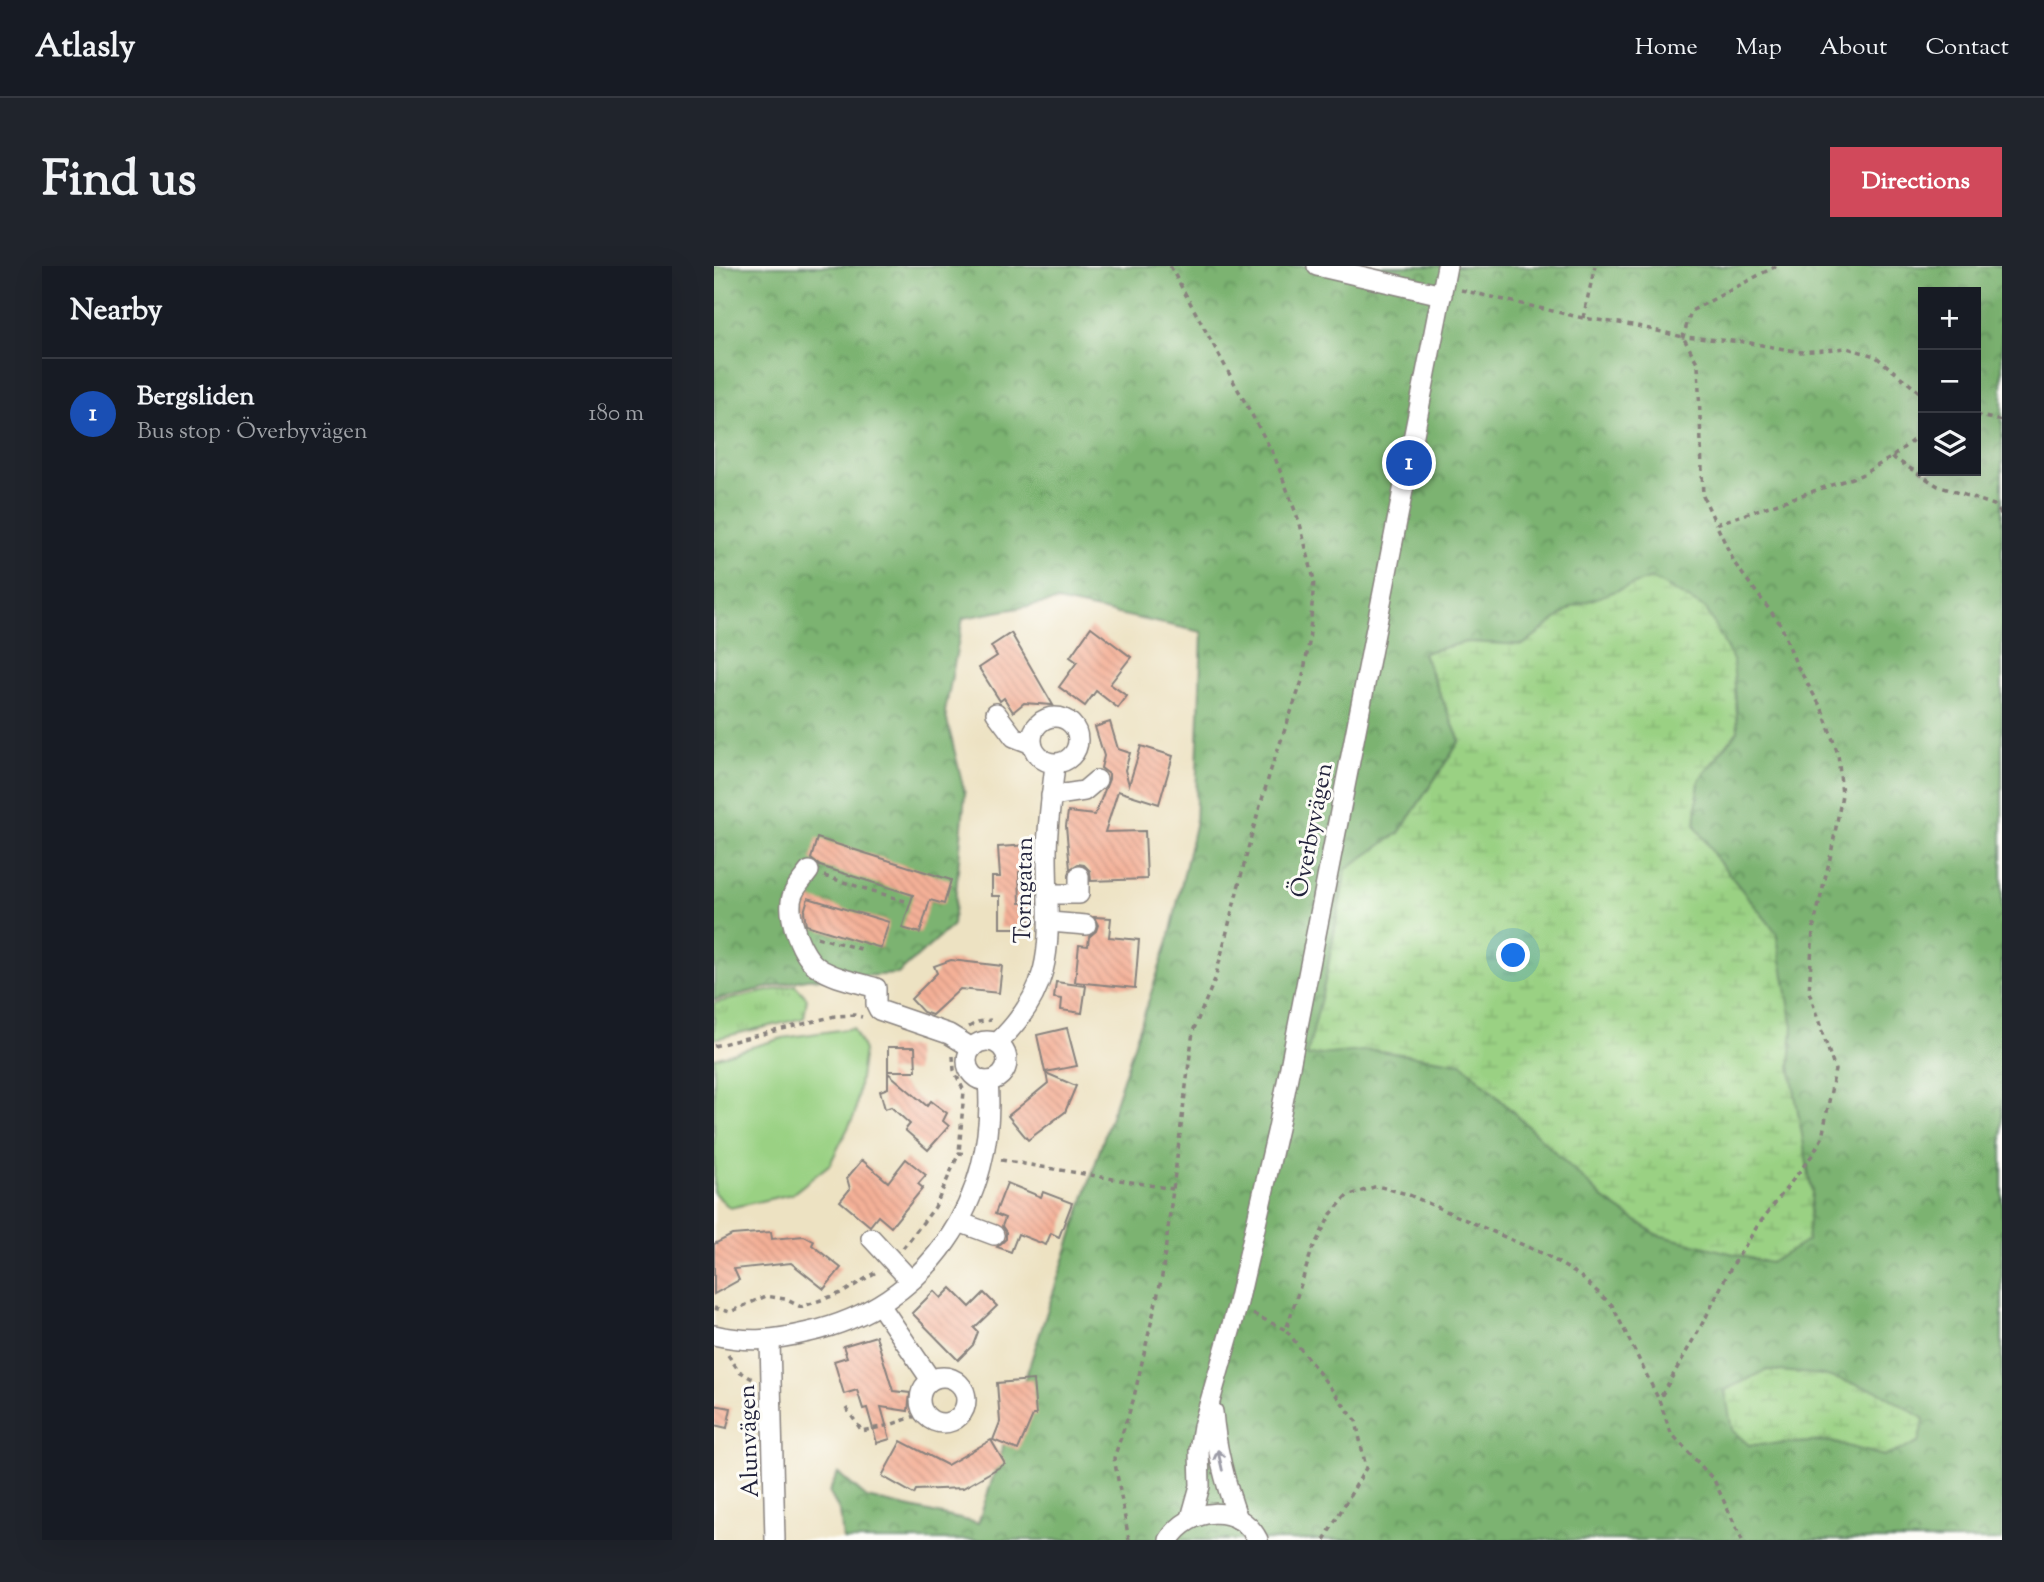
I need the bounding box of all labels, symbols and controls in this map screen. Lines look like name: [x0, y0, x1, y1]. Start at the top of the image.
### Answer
text: Atlasly: [35, 24, 135, 72]
text: Home: [1635, 31, 1698, 65]
text: Map: [1736, 31, 1782, 65]
text: About: [1820, 31, 1887, 65]
text: Contact: [1925, 31, 2009, 65]
text: Find us: [42, 147, 196, 217]
button: Directions: [1830, 147, 2002, 217]
map controls: [1918, 287, 1981, 476]
button: +: [1918, 287, 1981, 350]
text: Nearby: [70, 290, 162, 333]
button: −: [1918, 350, 1981, 413]
text: Bergsliden: [137, 379, 255, 416]
text: 1: [89, 398, 97, 431]
text: 180 m: [589, 398, 644, 431]
button: layers: [1918, 413, 1981, 476]
text: Bus stop · Överbyvägen: [137, 416, 367, 449]
pin: 1: [1386, 437, 1432, 489]
street label: Överbyvägen: [1283, 760, 1343, 901]
street label: Torngatan: [1007, 836, 1043, 944]
your location: [1496, 938, 1530, 972]
street label: Alunvägen: [731, 1384, 769, 1498]
one-way arrow: [1213, 1449, 1226, 1472]

